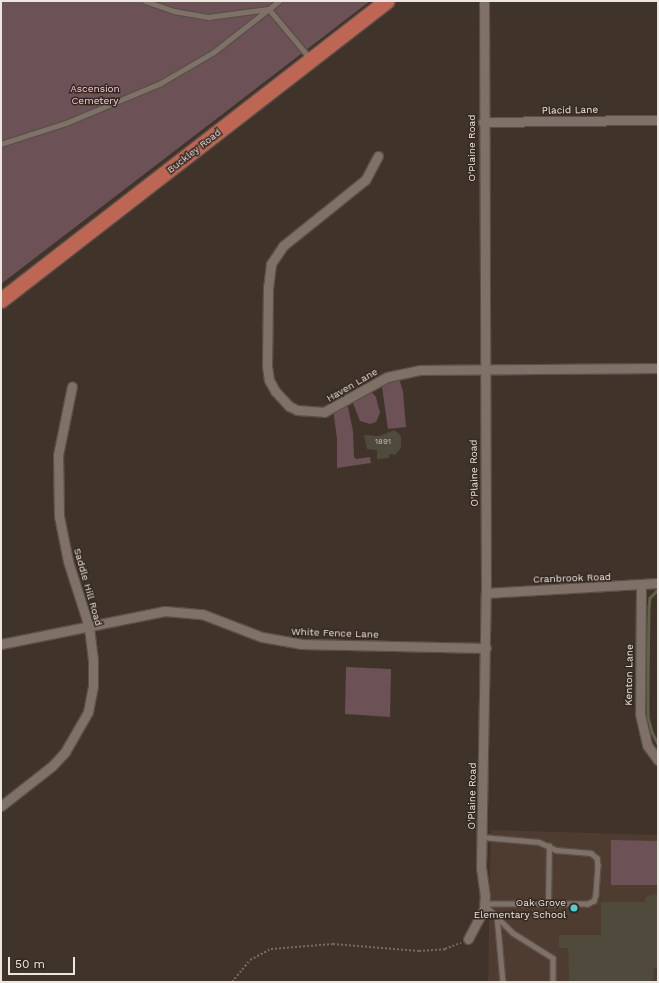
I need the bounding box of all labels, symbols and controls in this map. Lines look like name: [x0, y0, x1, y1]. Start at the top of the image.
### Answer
park label: Ascension Cemetery: [70, 82, 120, 106]
street label: Placid Lane: [542, 104, 598, 116]
street label: O'Plaine Road: [466, 114, 478, 182]
street label: Buckley Road: [164, 126, 224, 176]
street label: Haven Lane: [324, 366, 380, 404]
house number: 1891: [375, 437, 391, 447]
street label: O'Plaine Road: [467, 439, 481, 507]
street label: Saddle Hill Road: [71, 547, 105, 627]
street label: Cranbrook Road: [533, 571, 611, 585]
street label: White Fence Lane: [291, 625, 379, 641]
street label: Kenton Lane: [622, 644, 636, 706]
street label: O'Plaine Road: [465, 762, 479, 830]
place label: Oak Grove Elementary School: [474, 896, 566, 920]
marker: Oak Grove Elementary School: [569, 903, 579, 913]
scale bar: [10, 949, 77, 975]
text: 50 m: [15, 957, 45, 971]

